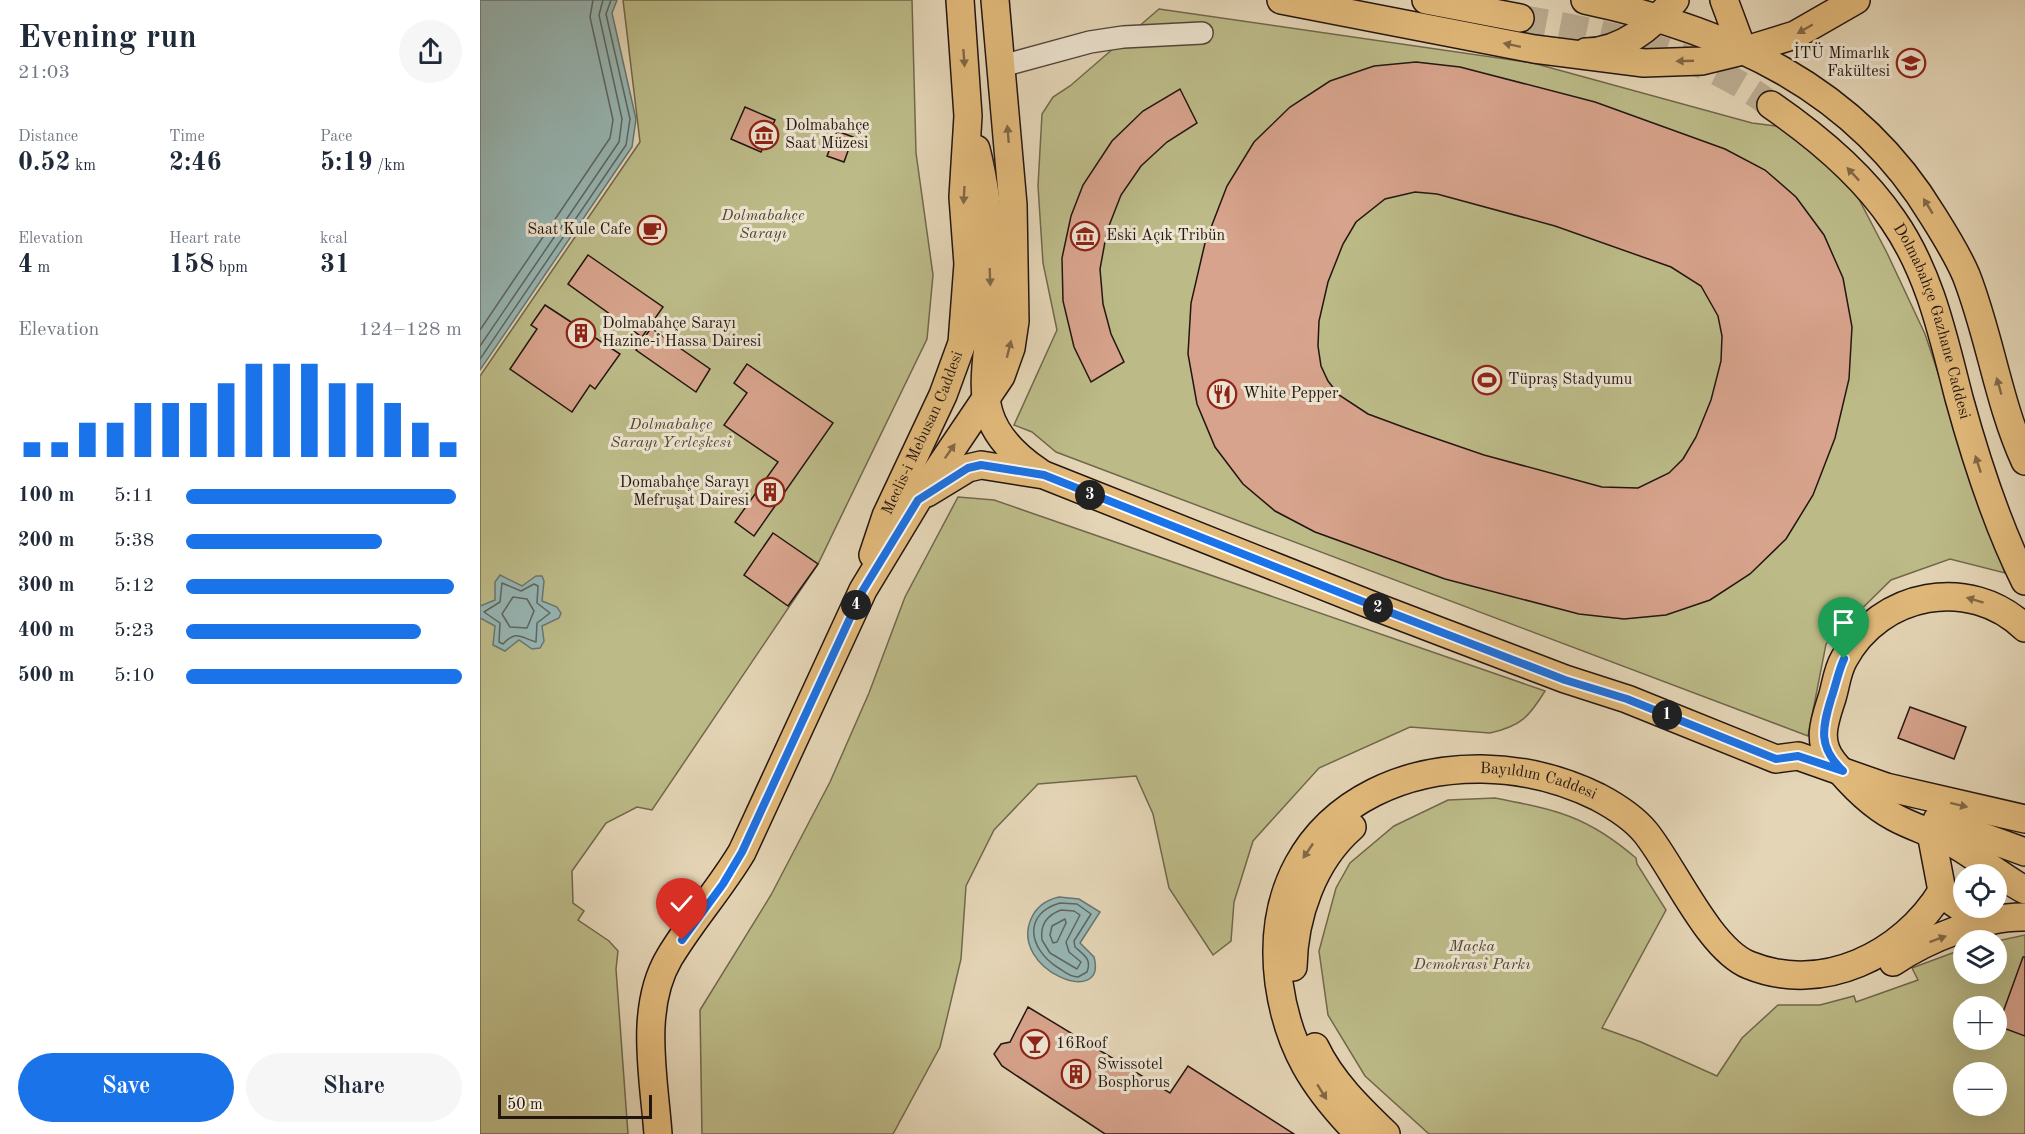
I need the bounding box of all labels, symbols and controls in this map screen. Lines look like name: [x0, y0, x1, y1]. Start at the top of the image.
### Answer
button: share: [399, 20, 462, 83]
text: Evening run: [18, 22, 197, 55]
one-way arrow: [1797, 24, 1813, 35]
one-way arrow: [1503, 39, 1521, 49]
place label: İTÜ Mimarlık Fakültesi: [1793, 42, 1890, 80]
school or university icon: İTÜ Mimarlık Fakültesi: [1895, 47, 1927, 79]
one-way arrow: [959, 48, 969, 67]
one-way arrow: [1676, 57, 1695, 66]
text: 21:03: [18, 63, 70, 83]
place label: Dolmabahçe Saat Müzesi: [785, 118, 869, 152]
museum icon: Dolmabahçe Saat Müzesi: [748, 119, 780, 151]
one-way arrow: [1003, 125, 1013, 144]
text: Distance: [18, 129, 78, 145]
text: Time: [169, 129, 205, 145]
text: Pace: [320, 129, 352, 145]
text: 0.52: [18, 150, 71, 176]
text: 2:46: [169, 150, 222, 176]
text: 5:19: [320, 150, 373, 176]
text: km: [71, 158, 96, 174]
text: /km: [373, 158, 405, 174]
one-way arrow: [1846, 166, 1860, 181]
one-way arrow: [959, 185, 969, 204]
one-way arrow: [1922, 198, 1933, 214]
park label: Dolmabahçe Sarayı: [720, 208, 805, 242]
cafe icon: Saat Kule Cafe: [636, 214, 668, 246]
museum icon: Eski Açık Tribün: [1069, 220, 1101, 252]
street label: Dolmabahçe Gazhane Caddesi: [1890, 221, 1973, 421]
place label: Saat Kule Cafe: [527, 222, 631, 238]
place label: Eski Açık Tribün: [1106, 228, 1225, 244]
text: Elevation: [18, 231, 83, 247]
text: Heart rate: [169, 231, 241, 247]
text: kcal: [320, 231, 348, 247]
text: 4: [18, 252, 33, 278]
text: 158: [169, 252, 214, 278]
text: 31: [320, 252, 350, 278]
text: m: [33, 260, 50, 276]
text: bpm: [214, 260, 248, 276]
one-way arrow: [986, 268, 995, 287]
place label: Dolmabahçe Sarayı Hazine-i Hassa Dairesi: [602, 316, 761, 350]
building icon: Dolmabahçe Sarayı Hazine-i Hassa Dairesi: [565, 317, 597, 349]
text: Elevation: [18, 320, 99, 340]
text: 124–128 m: [359, 320, 462, 340]
one-way arrow: [1005, 340, 1015, 359]
street label: Meclis-i Mebusan Caddesi: [880, 349, 966, 518]
sports icon: Tüpraş Stadyumu: [1471, 364, 1503, 396]
place label: Tüpraş Stadyumu: [1508, 372, 1633, 388]
one-way arrow: [1994, 377, 2003, 395]
restaurant icon: White Pepper: [1206, 378, 1238, 410]
place label: White Pepper: [1243, 386, 1339, 402]
park label: Dolmabahçe Sarayı Yerleşkesi: [610, 417, 732, 451]
one-way arrow: [945, 443, 956, 459]
one-way arrow: [1973, 455, 1983, 473]
place label: Domabahçe Sarayı Mefruşat Dairesi: [620, 475, 749, 509]
building icon: Domabahçe Sarayı Mefruşat Dairesi: [754, 476, 786, 508]
pin: 3: [1075, 480, 1105, 510]
text: 100 m: [18, 486, 74, 506]
text: 5:11: [114, 486, 154, 506]
text: 3: [1085, 487, 1095, 503]
text: 200 m: [18, 531, 74, 551]
text: 5:38: [114, 531, 154, 551]
text: 300 m: [18, 576, 74, 596]
text: 5:12: [114, 576, 154, 596]
pin: 4: [841, 590, 871, 620]
pin: 2: [1363, 593, 1393, 623]
one-way arrow: [1966, 595, 1984, 604]
text: 4: [851, 597, 861, 613]
pin: [1818, 597, 1869, 659]
text: 2: [1373, 600, 1383, 616]
icon: arrive: [1827, 606, 1860, 639]
text: 400 m: [18, 621, 74, 641]
text: 5:23: [114, 621, 154, 641]
text: 500 m: [18, 666, 74, 686]
text: 5:10: [114, 666, 154, 686]
pin: 1: [1652, 700, 1682, 730]
text: 1: [1662, 707, 1672, 723]
street label: Bayıldım Caddesi: [1480, 761, 1599, 803]
one-way arrow: [1950, 801, 1968, 811]
one-way arrow: [1303, 843, 1314, 859]
map controls: [1953, 864, 2007, 1116]
button: locate: [1953, 864, 2007, 918]
pin: [656, 878, 707, 940]
icon: check: [665, 887, 698, 920]
button: layers: [1953, 930, 2007, 984]
one-way arrow: [1929, 934, 1947, 944]
park label: Maçka Demokrasi Parkı: [1412, 939, 1531, 973]
button: +: [1953, 996, 2007, 1050]
bar icon: 16Roof: [1019, 1028, 1051, 1060]
place label: 16Roof: [1056, 1036, 1108, 1052]
button: Save: [18, 1053, 234, 1122]
button: Share: [246, 1053, 462, 1122]
place label: Swissotel Bosphorus: [1097, 1057, 1170, 1091]
building icon: Swissotel Bosphorus: [1060, 1058, 1092, 1090]
button: −: [1953, 1062, 2007, 1116]
one-way arrow: [1316, 1084, 1327, 1101]
scale bar: [498, 1092, 652, 1120]
text: 50 m: [507, 1097, 543, 1113]

